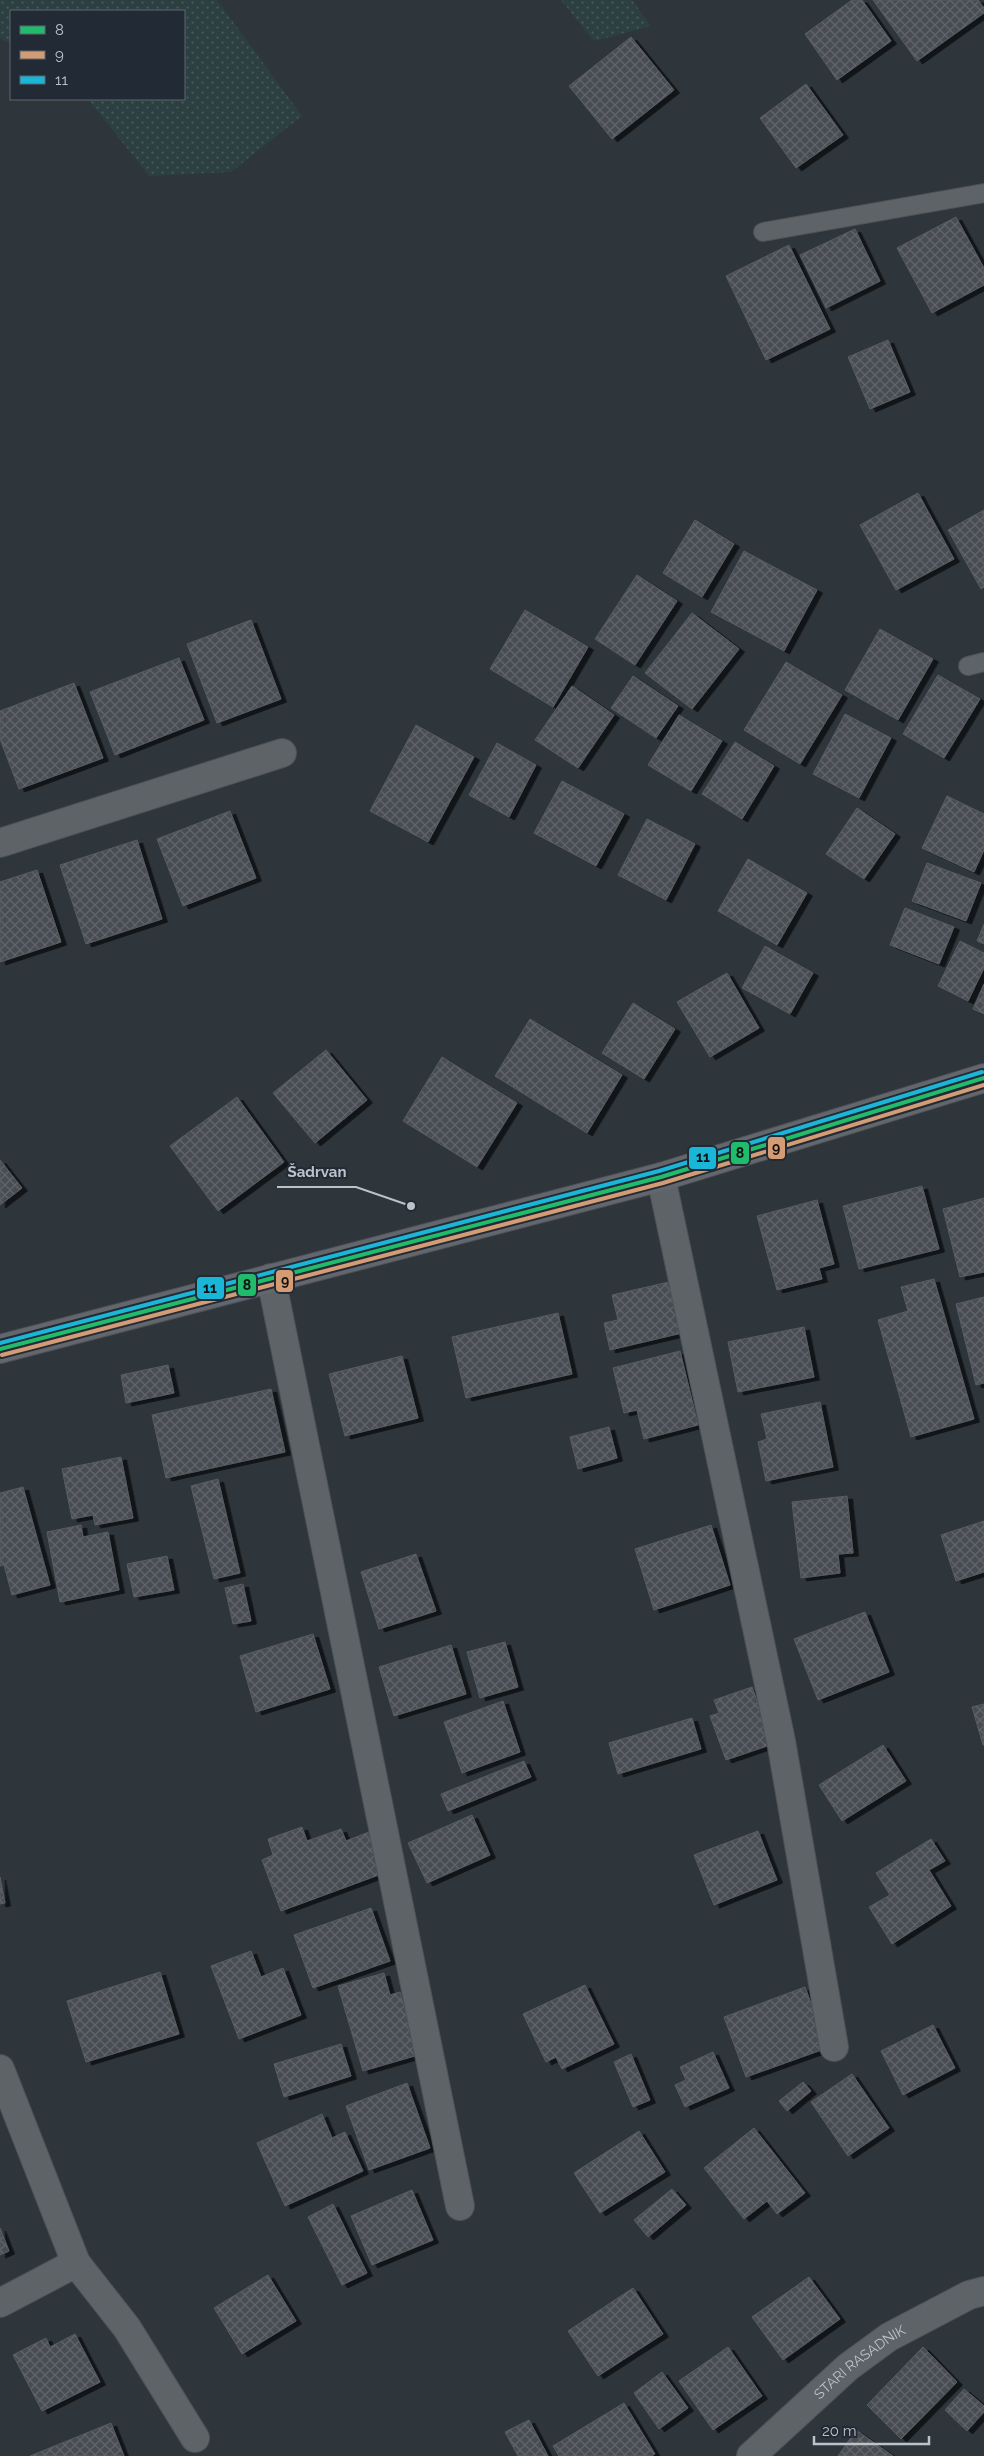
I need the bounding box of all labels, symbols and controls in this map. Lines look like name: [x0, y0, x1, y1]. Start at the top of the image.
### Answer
legend: [10, 10, 185, 100]
text: 8: [55, 21, 64, 39]
text: 9: [55, 46, 64, 64]
text: 11: [55, 71, 68, 89]
line badge: 9: [767, 1136, 786, 1160]
text: 9: [772, 1140, 780, 1156]
line badge: 8: [730, 1141, 750, 1165]
text: 8: [736, 1145, 744, 1161]
line badge: 11: [688, 1146, 717, 1170]
text: 11: [696, 1149, 710, 1165]
callout: Šadrvan: [277, 1157, 356, 1187]
text: Šadrvan: [288, 1163, 346, 1181]
line badge: 9: [275, 1269, 294, 1293]
line badge: 8: [237, 1273, 257, 1297]
text: 9: [281, 1273, 289, 1289]
line badge: 11: [196, 1276, 225, 1300]
text: 8: [243, 1277, 251, 1293]
text: 11: [203, 1280, 217, 1296]
street label: STARI RASADNIK: [811, 2322, 908, 2402]
scale bar: [814, 2414, 929, 2446]
text: 20 m: [822, 2422, 857, 2440]

